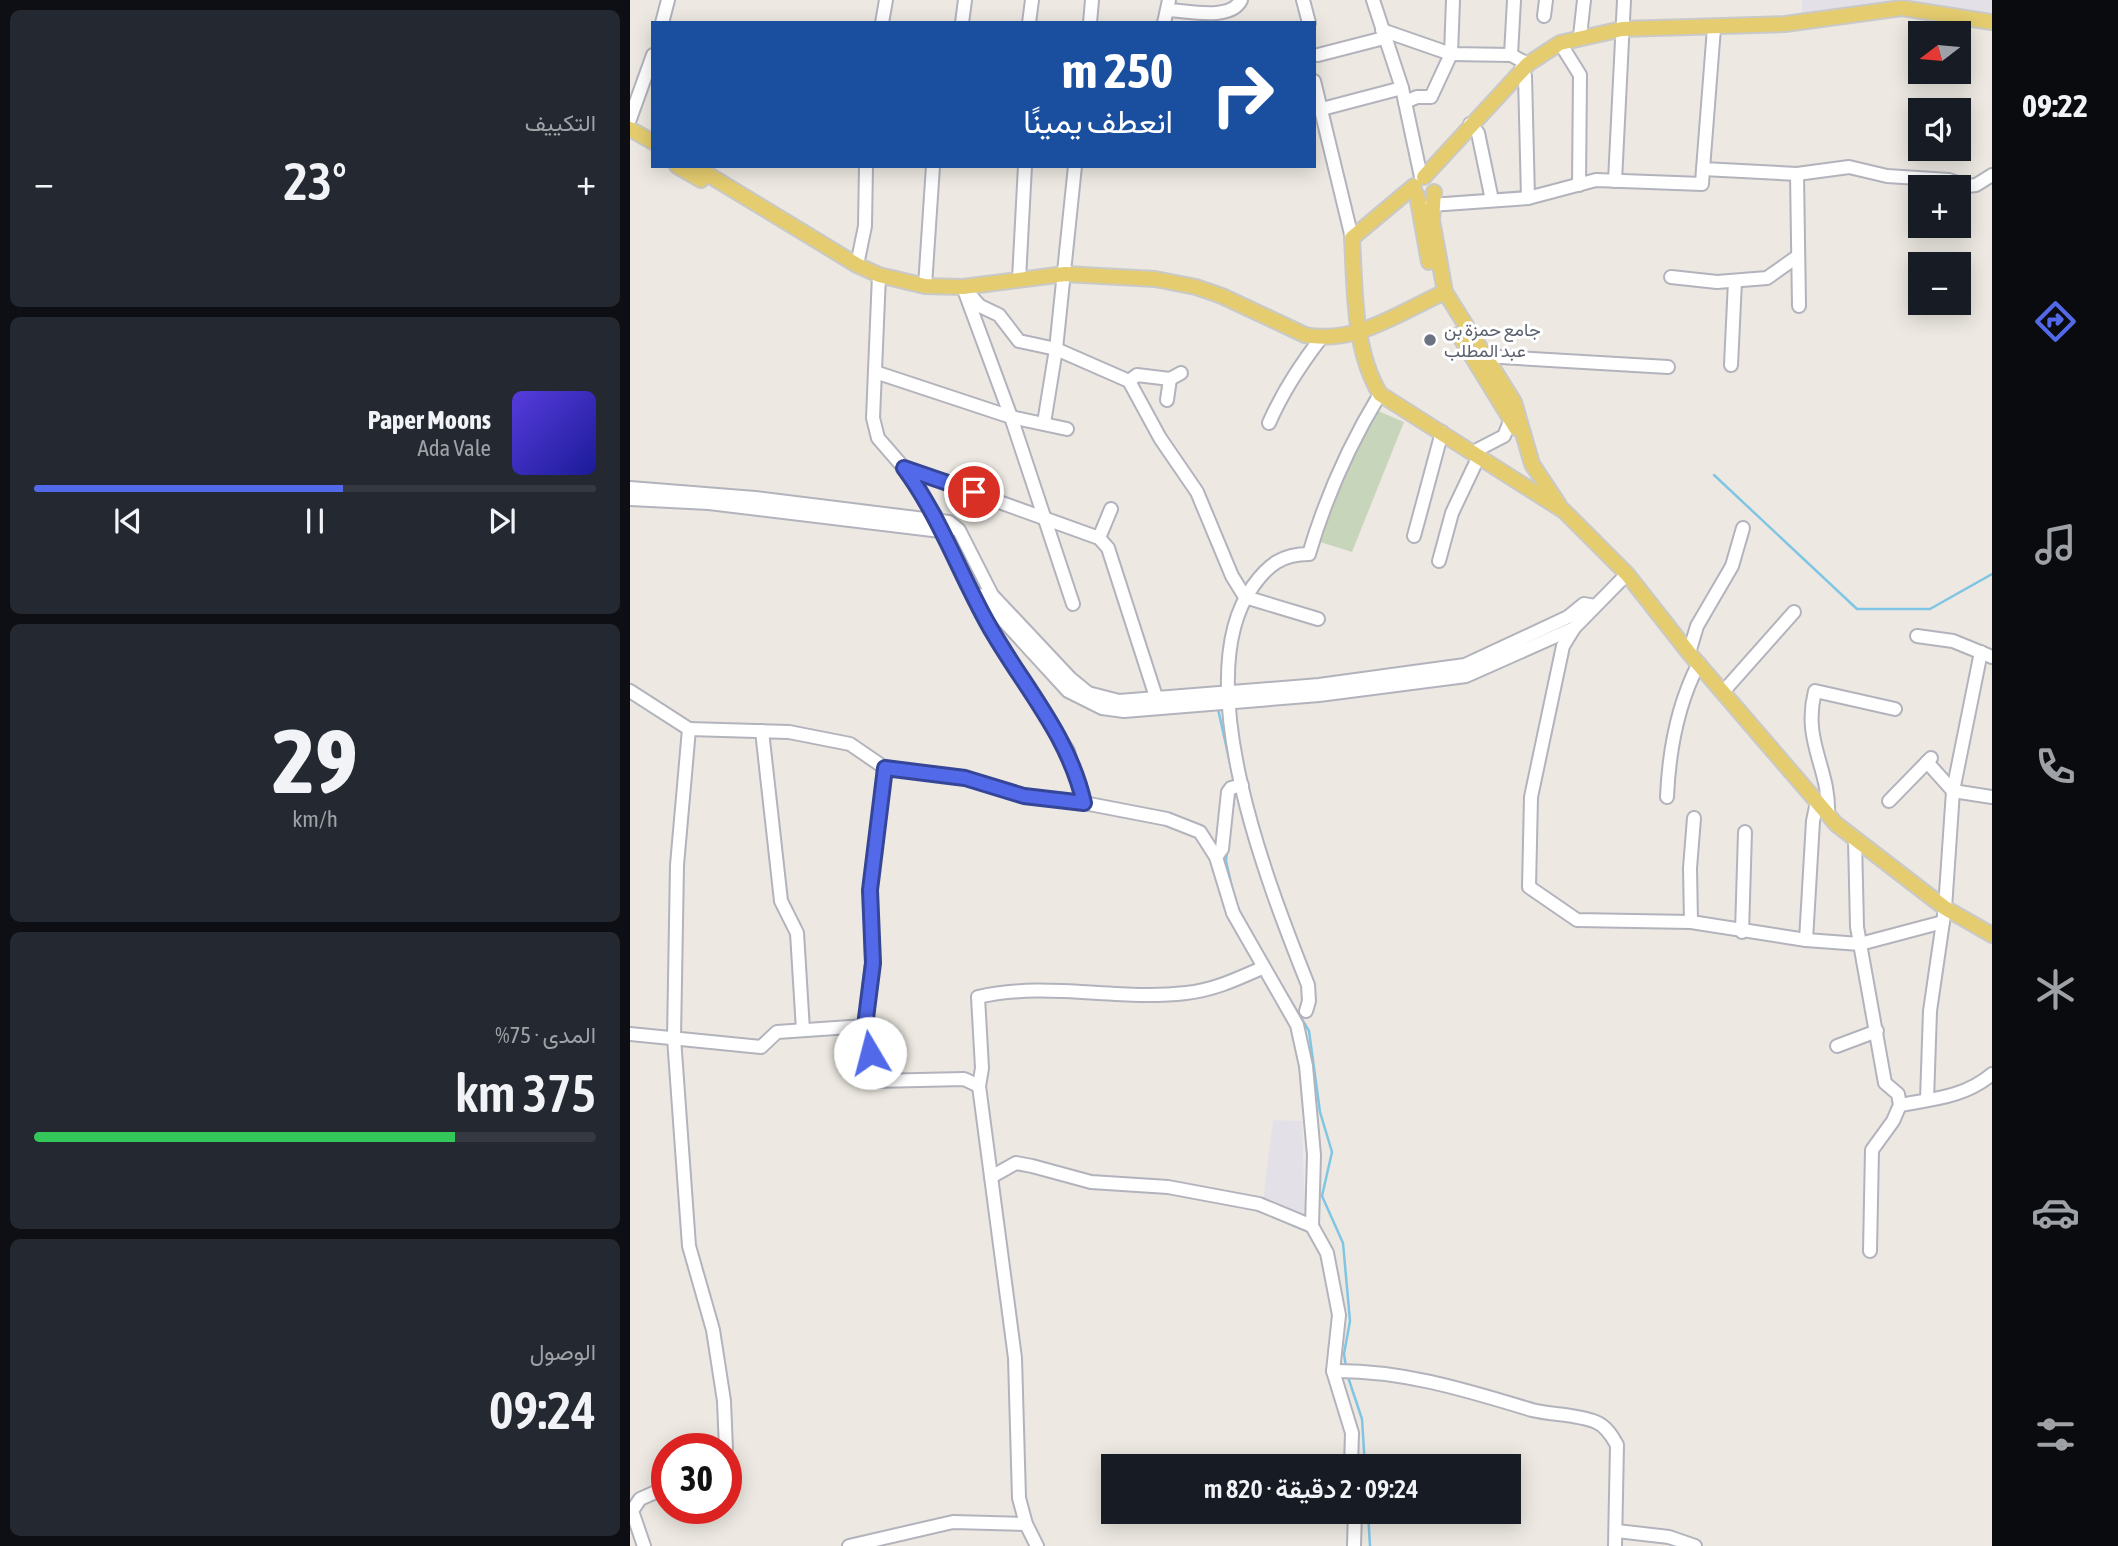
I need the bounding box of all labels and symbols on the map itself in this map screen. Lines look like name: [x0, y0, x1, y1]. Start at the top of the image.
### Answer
north arrow: [1908, 21, 1970, 84]
place label: جامع حمزة بن عبد المطلب: [1444, 319, 1541, 361]
marker: جامع حمزة بن عبد المطلب: [1422, 332, 1438, 348]
pin: [944, 462, 1004, 522]
position arrow: [833, 1016, 907, 1090]
speed limit sign: 30: [651, 1433, 742, 1524]

